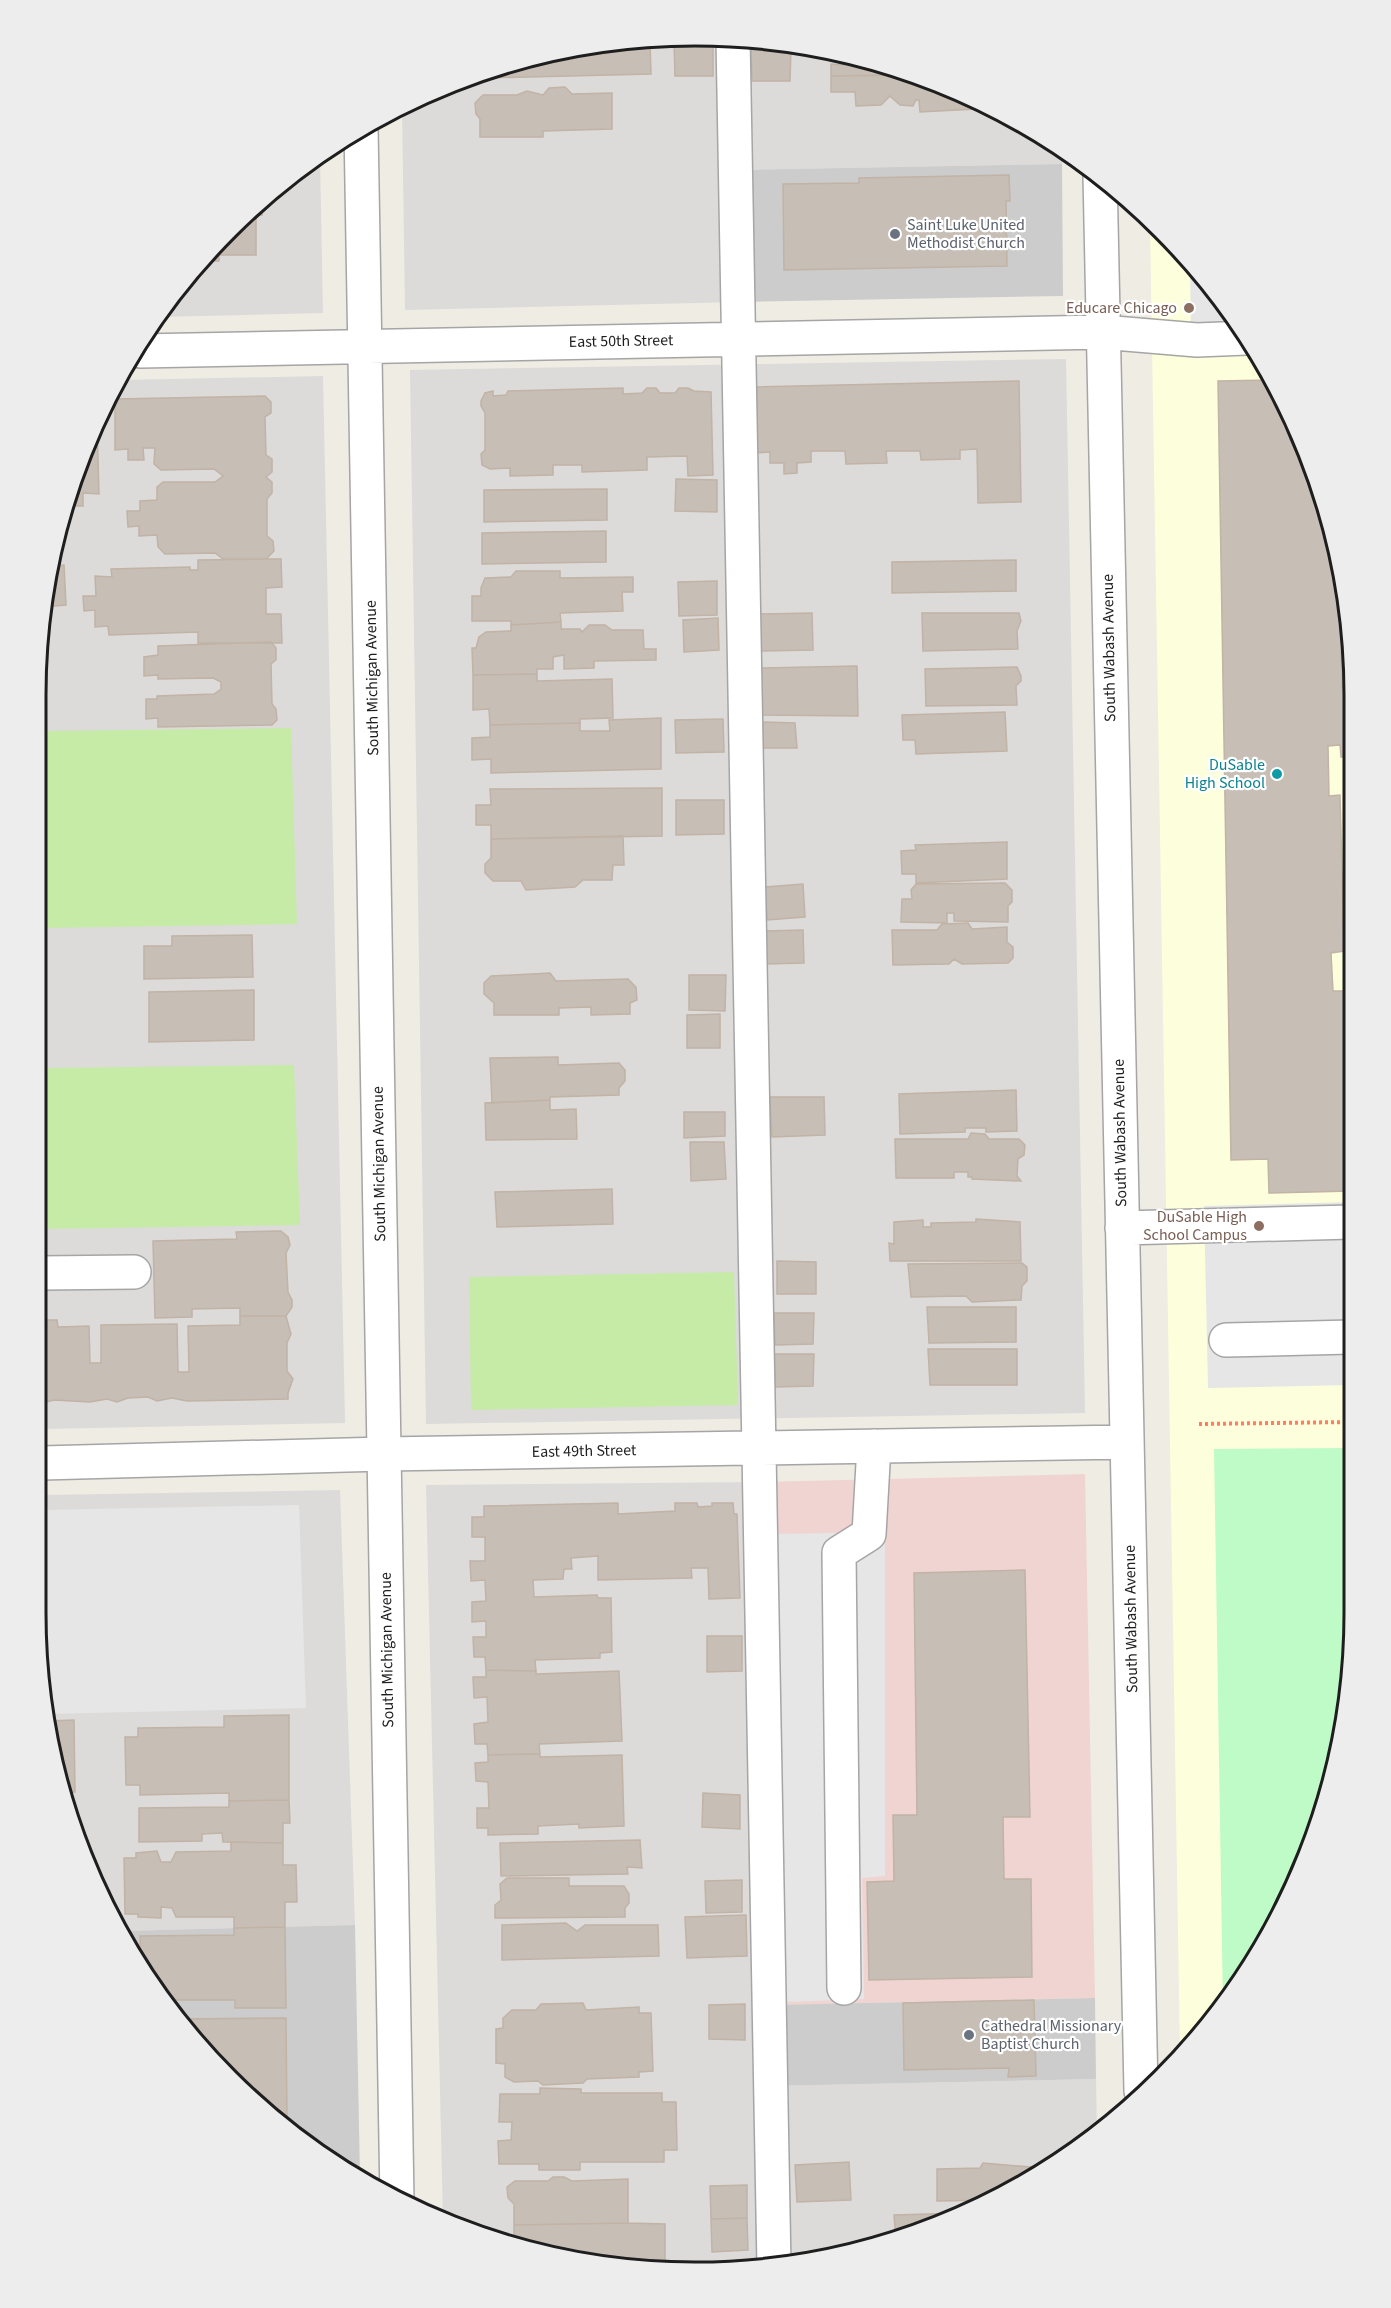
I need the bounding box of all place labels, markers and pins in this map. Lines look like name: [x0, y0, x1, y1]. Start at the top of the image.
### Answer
place label: Saint Luke United Methodist Church: [907, 214, 1025, 254]
marker: Saint Luke United Methodist Church: [888, 227, 902, 241]
place label: Educare Chicago: [1066, 297, 1177, 319]
marker: Educare Chicago: [1182, 301, 1196, 315]
place label: DuSable High School: [1185, 754, 1265, 794]
marker: DuSable High School: [1270, 767, 1284, 781]
place label: DuSable High School Campus: [1143, 1206, 1247, 1246]
marker: DuSable High School Campus: [1252, 1219, 1266, 1233]
place label: Cathedral Missionary Baptist Church: [981, 2015, 1122, 2055]
marker: Cathedral Missionary Baptist Church: [962, 2028, 976, 2042]

